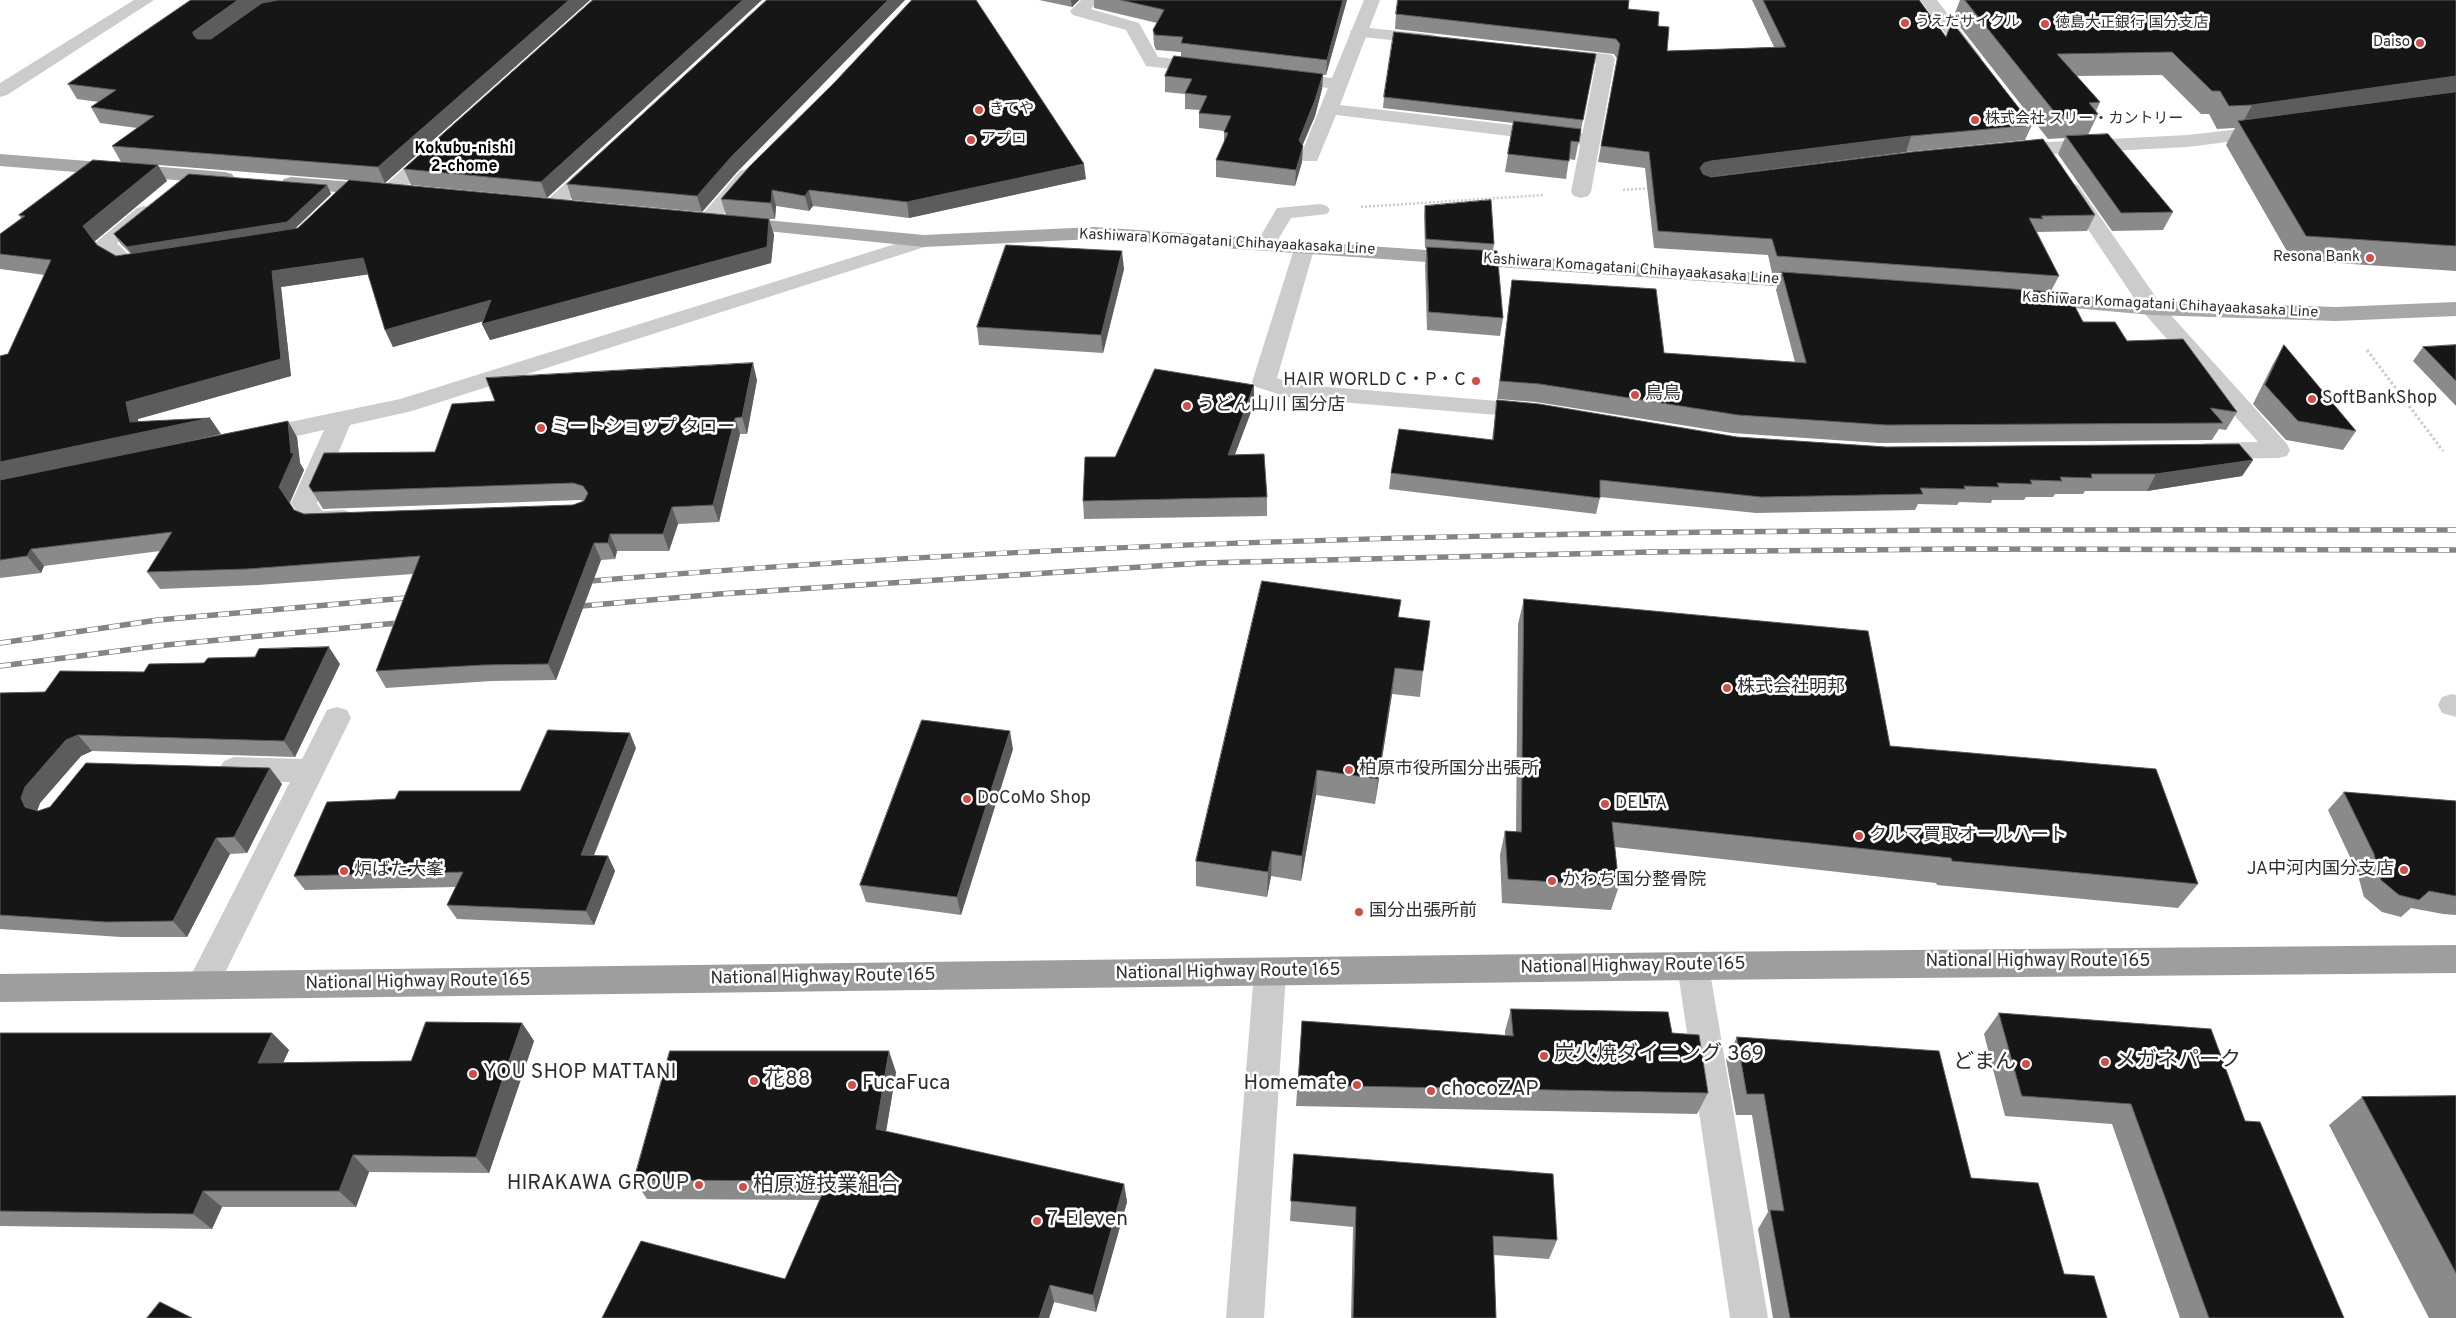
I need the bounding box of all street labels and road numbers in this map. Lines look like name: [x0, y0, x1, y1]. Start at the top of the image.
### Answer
street label: Kashiwara Komagatani Chihayaakasaka Line: [1078, 226, 1376, 260]
street label: Kashiwara Komagatani Chihayaakasaka Line: [1482, 251, 1780, 289]
street label: Kashiwara Komagatani Chihayaakasaka Line: [2021, 289, 2319, 323]
street label: National Highway Route 165: [1925, 951, 2151, 973]
street label: National Highway Route 165: [1520, 954, 1746, 980]
street label: National Highway Route 165: [1115, 960, 1341, 986]
street label: National Highway Route 165: [710, 965, 936, 991]
street label: National Highway Route 165: [305, 970, 531, 996]

